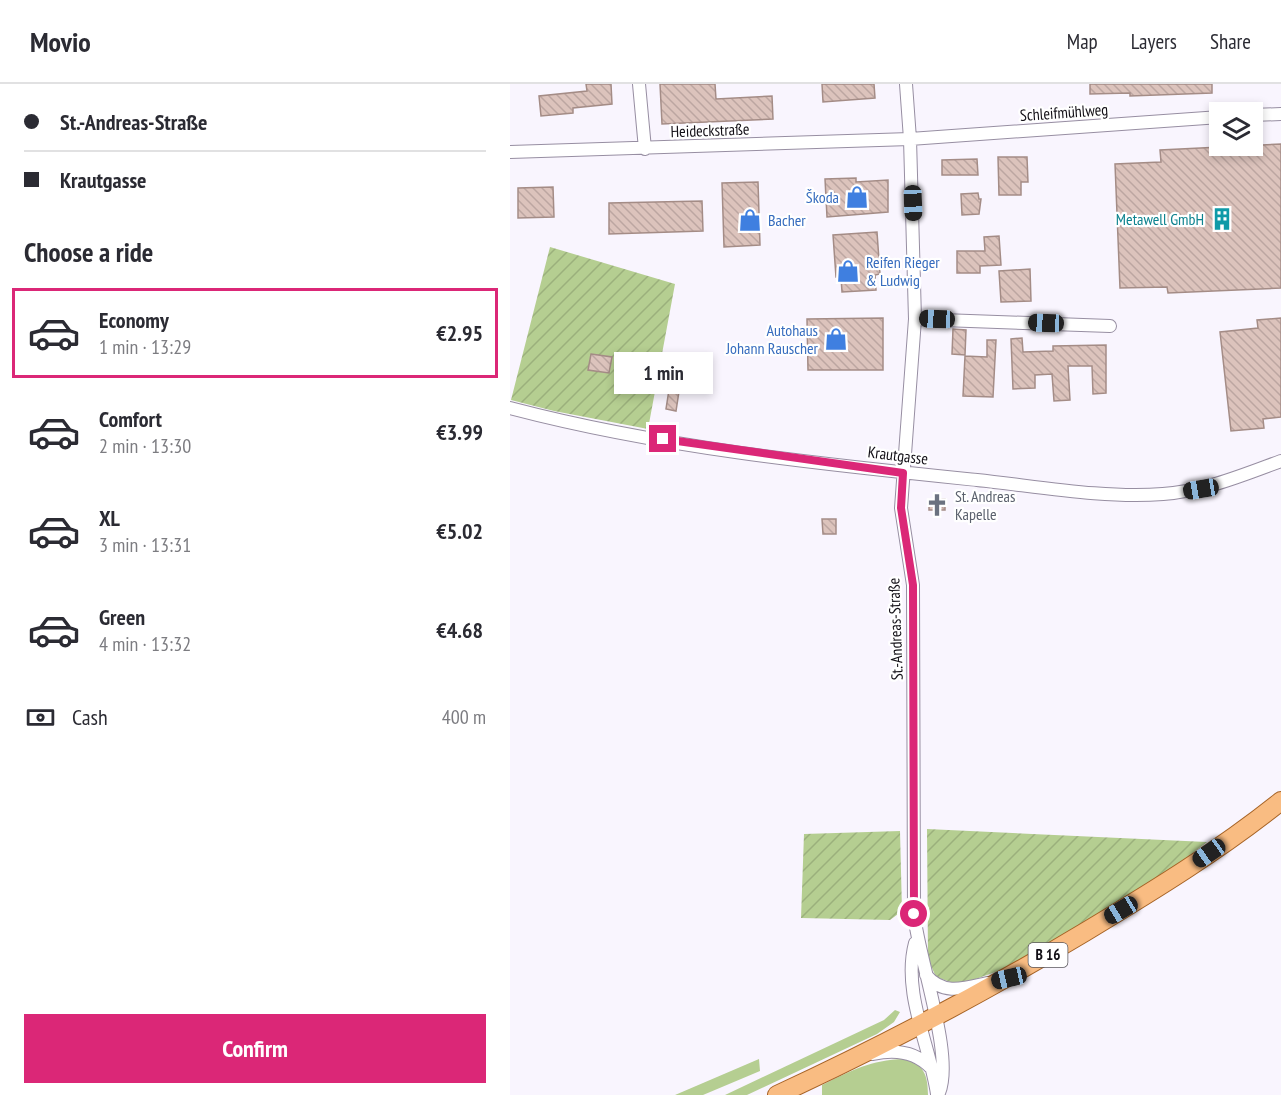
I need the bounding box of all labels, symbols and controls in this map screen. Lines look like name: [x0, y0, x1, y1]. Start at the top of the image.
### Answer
text: Movio: [30, 23, 91, 60]
text: Map: [1067, 28, 1098, 55]
text: Layers: [1131, 28, 1177, 55]
text: Share: [1210, 28, 1251, 55]
street label: Schleifmühlweg: [1019, 99, 1109, 125]
map controls: [1209, 102, 1263, 156]
button: layers: [1209, 102, 1263, 156]
text: St.-Andreas-Straße: [60, 108, 207, 136]
street label: Heideckstraße: [670, 119, 750, 141]
text: Krautgasse: [60, 166, 147, 194]
shop icon: Škoda: [844, 184, 870, 210]
car: [903, 185, 923, 221]
place label: Škoda: [806, 187, 839, 207]
building icon: Metawell GmbH: [1209, 206, 1235, 232]
shop icon: Bacher: [737, 207, 763, 233]
place label: Metawell GmbH: [1116, 209, 1204, 229]
place label: Bacher: [768, 210, 806, 230]
text: Choose a ride: [24, 235, 153, 269]
place label: Reifen Rieger & Ludwig: [866, 252, 940, 290]
shop icon: Reifen Rieger & Ludwig: [835, 258, 861, 284]
icon: car: [27, 306, 81, 360]
text: Economy: [99, 306, 169, 334]
car: [919, 309, 955, 329]
car: [1028, 313, 1064, 333]
text: €2.95: [436, 319, 483, 347]
place label: Autohaus Johann Rauscher: [725, 320, 819, 358]
shop icon: Autohaus Johann Rauscher: [823, 326, 849, 352]
text: 1 min · 13:29: [99, 334, 191, 360]
callout: 1 min: [614, 352, 712, 394]
text: 1 min: [643, 360, 684, 386]
icon: car: [27, 405, 81, 459]
text: Comfort: [99, 405, 162, 433]
text: €3.99: [436, 418, 483, 446]
route end: [649, 425, 676, 452]
text: 2 min · 13:30: [99, 433, 191, 459]
street label: Krautgasse: [867, 441, 929, 469]
car: [1182, 477, 1220, 501]
place label: St. Andreas Kapelle: [955, 486, 1015, 524]
church icon: St. Andreas Kapelle: [924, 492, 950, 518]
icon: car: [27, 504, 81, 558]
text: XL: [99, 504, 120, 532]
text: €5.02: [436, 517, 483, 545]
text: 3 min · 13:31: [99, 532, 191, 558]
street label: St.-Andreas-Straße: [883, 577, 907, 681]
icon: car: [27, 603, 81, 657]
text: Green: [99, 603, 145, 631]
text: €4.68: [436, 616, 483, 644]
text: 4 min · 13:32: [99, 631, 191, 657]
icon: cash: [24, 701, 57, 734]
text: Cash: [72, 703, 108, 731]
text: 400 m: [442, 704, 486, 730]
car: [1189, 835, 1229, 871]
car: [1101, 893, 1141, 927]
route start: [900, 900, 927, 927]
road number: B 16: [1028, 943, 1068, 967]
car: [989, 965, 1029, 991]
button: Confirm: [24, 1014, 486, 1083]

